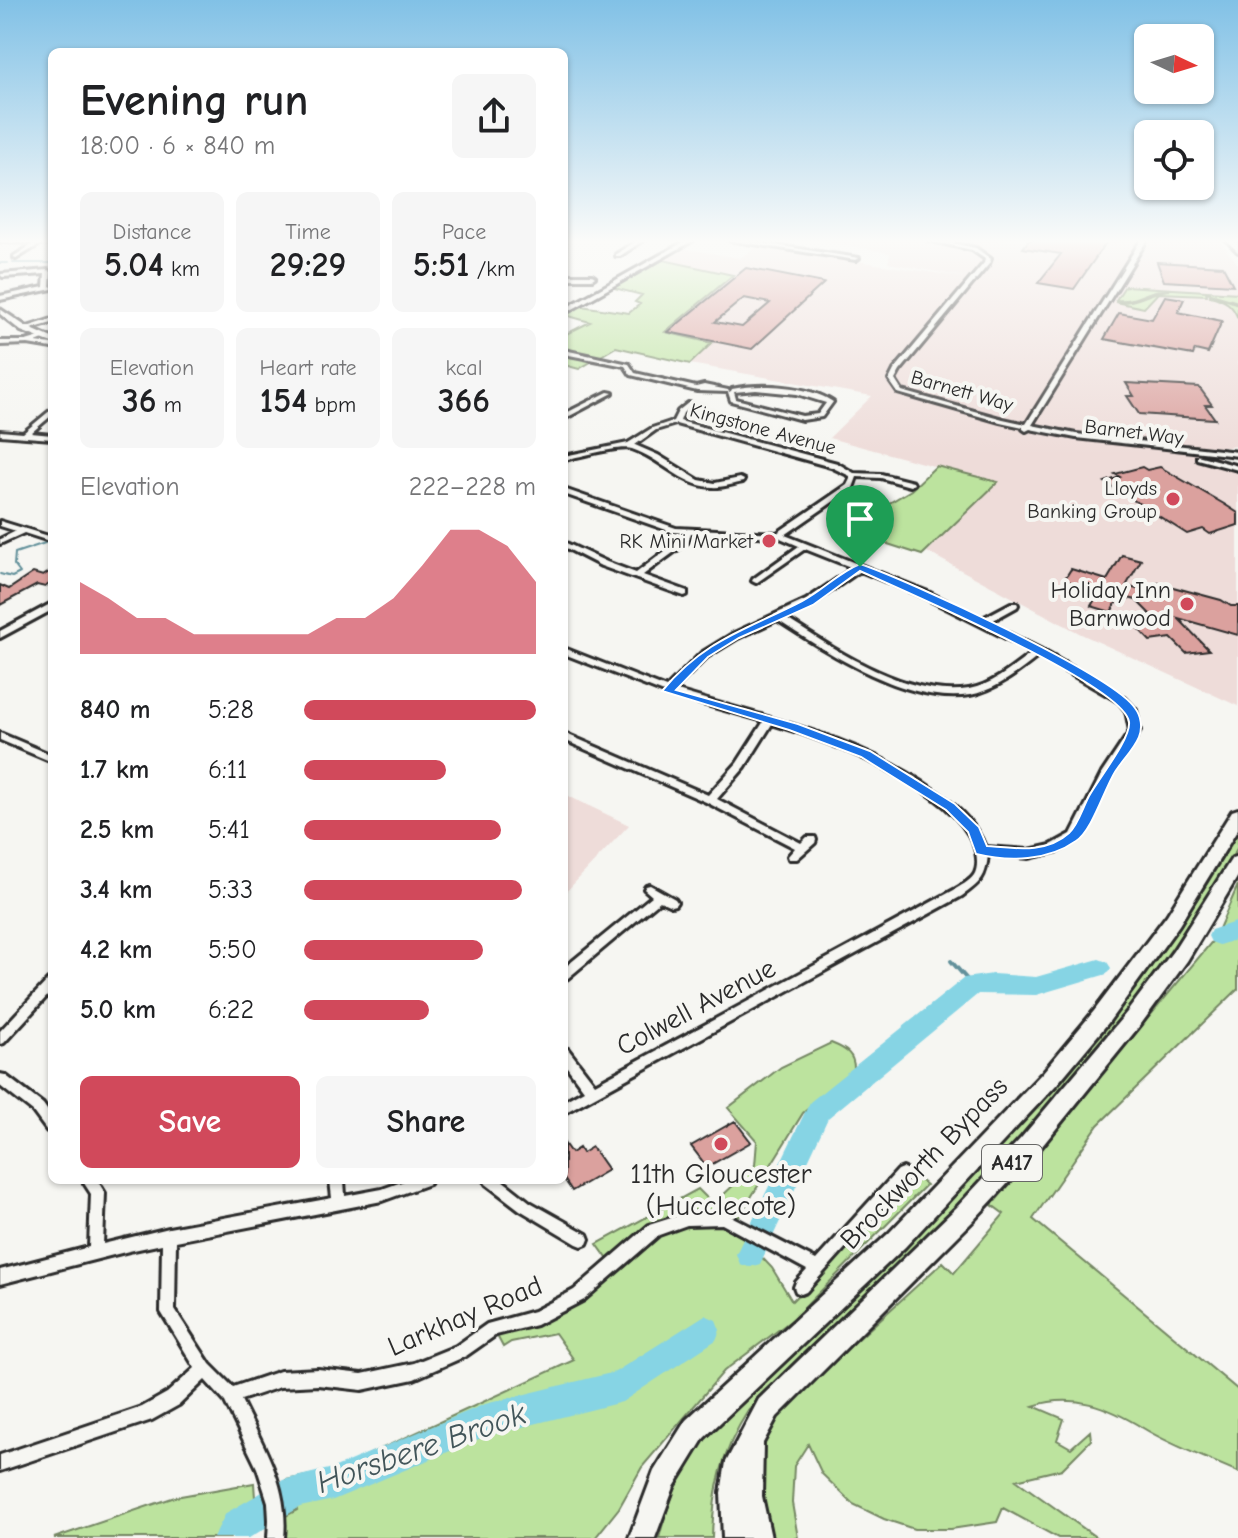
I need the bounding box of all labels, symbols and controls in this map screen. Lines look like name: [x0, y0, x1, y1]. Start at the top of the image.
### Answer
north arrow: [1134, 24, 1214, 104]
map controls: [1134, 24, 1214, 200]
button: share: [452, 74, 536, 158]
text: Evening run: [80, 75, 308, 126]
button: locate: [1134, 120, 1214, 200]
text: 18:00 · 6 × 840 m: [80, 131, 275, 161]
text: Distance: [113, 219, 191, 245]
text: Time: [285, 219, 331, 245]
text: Pace: [442, 219, 486, 245]
text: 5.04: [104, 245, 164, 285]
text: 29:29: [270, 245, 346, 285]
text: 5:51: [413, 245, 469, 285]
text: km: [164, 256, 200, 282]
text: /km: [469, 256, 515, 282]
text: Elevation: [110, 355, 194, 381]
text: Heart rate: [260, 355, 357, 381]
text: kcal: [446, 355, 482, 381]
street label: Barnett Way: [908, 365, 1016, 417]
text: 36: [122, 381, 157, 421]
text: 154: [260, 381, 307, 421]
text: 366: [438, 381, 490, 421]
text: m: [157, 392, 182, 418]
text: bpm: [307, 392, 356, 418]
street label: Kingstone Avenue: [688, 398, 838, 460]
street label: Barnet Way: [1083, 415, 1185, 449]
text: Elevation: [80, 472, 180, 502]
text: 222–228 m: [409, 472, 536, 502]
place label: Lloyds Banking Group: [1027, 477, 1157, 523]
pin: [826, 485, 894, 567]
marker: Lloyds Banking Group: [1164, 490, 1182, 508]
icon: arrive: [838, 497, 882, 541]
place label: RK Mini Market: [620, 530, 754, 553]
marker: RK Mini Market: [760, 532, 778, 550]
place label: Holiday Inn Barnwood: [1050, 576, 1171, 632]
marker: Holiday Inn Barnwood: [1178, 595, 1196, 613]
text: 840 m: [80, 695, 150, 725]
text: 5:28: [208, 695, 254, 725]
text: 1.7 km: [80, 755, 149, 785]
text: 6:11: [208, 755, 247, 785]
text: 2.5 km: [80, 815, 154, 845]
text: 5:41: [208, 815, 250, 845]
text: 3.4 km: [80, 875, 152, 905]
text: 5:33: [208, 875, 253, 905]
text: 4.2 km: [80, 935, 152, 965]
text: 5:50: [208, 935, 257, 965]
street label: Colwell Avenue: [611, 952, 781, 1062]
text: 5.0 km: [80, 995, 156, 1025]
text: 6:22: [208, 995, 254, 1025]
street label: Brockworth Bypass: [834, 1070, 1014, 1256]
button: Save: [80, 1076, 300, 1168]
button: Share: [316, 1076, 536, 1168]
marker: 11th Gloucester (Hucclecote): [712, 1135, 730, 1153]
road number: A417: [982, 1145, 1042, 1181]
place label: 11th Gloucester (Hucclecote): [630, 1158, 812, 1222]
street label: Larkhay Road: [383, 1269, 547, 1363]
water label: Horsbere Brook: [312, 1395, 531, 1501]

